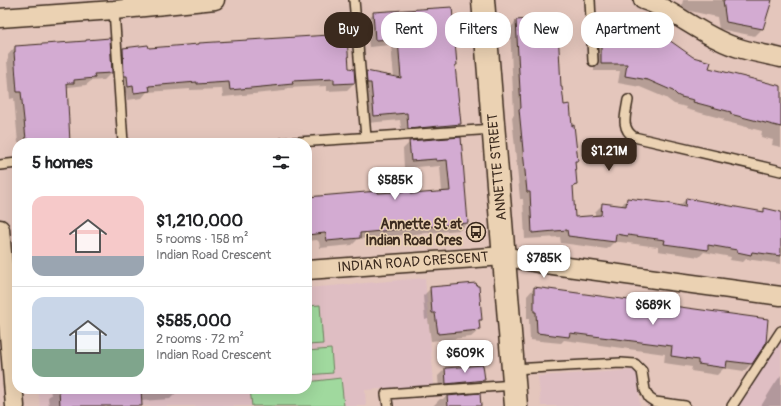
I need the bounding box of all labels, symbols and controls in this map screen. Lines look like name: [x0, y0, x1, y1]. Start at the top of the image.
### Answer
chip: Buy: [324, 12, 373, 48]
chip: Rent: [381, 12, 437, 48]
chip: Filters: [445, 12, 511, 48]
chip: New: [519, 12, 573, 48]
chip: Apartment: [581, 12, 674, 48]
street label: ANNETTE STREET: [484, 112, 510, 221]
pin: $1.21M: [576, 138, 642, 172]
text: $1.21M: [591, 143, 627, 159]
icon: filters: [270, 151, 292, 173]
text: 5 homes: [32, 152, 93, 173]
pin: $585K: [367, 167, 423, 201]
text: $585K: [377, 172, 413, 188]
text: $1,210,000: [156, 210, 243, 231]
icon: home: [64, 212, 112, 260]
place label: Annette St at Indian Road Cres: [365, 216, 463, 249]
bus stop icon: Annette St at Indian Road Cres: [465, 221, 487, 243]
text: 5 rooms · 158 m²: [156, 231, 248, 247]
pin: $785K: [516, 245, 572, 279]
text: Indian Road Crescent: [156, 247, 271, 263]
street label: INDIAN ROAD CRESCENT: [337, 248, 489, 276]
text: $785K: [526, 250, 562, 266]
pin: $689K: [625, 292, 681, 326]
text: $689K: [635, 297, 671, 313]
text: $585,000: [156, 310, 231, 331]
icon: home: [64, 313, 112, 361]
text: 2 rooms · 72 m²: [156, 331, 244, 347]
pin: $609K: [437, 340, 493, 374]
text: $609K: [446, 345, 484, 361]
text: Indian Road Crescent: [156, 347, 271, 363]

